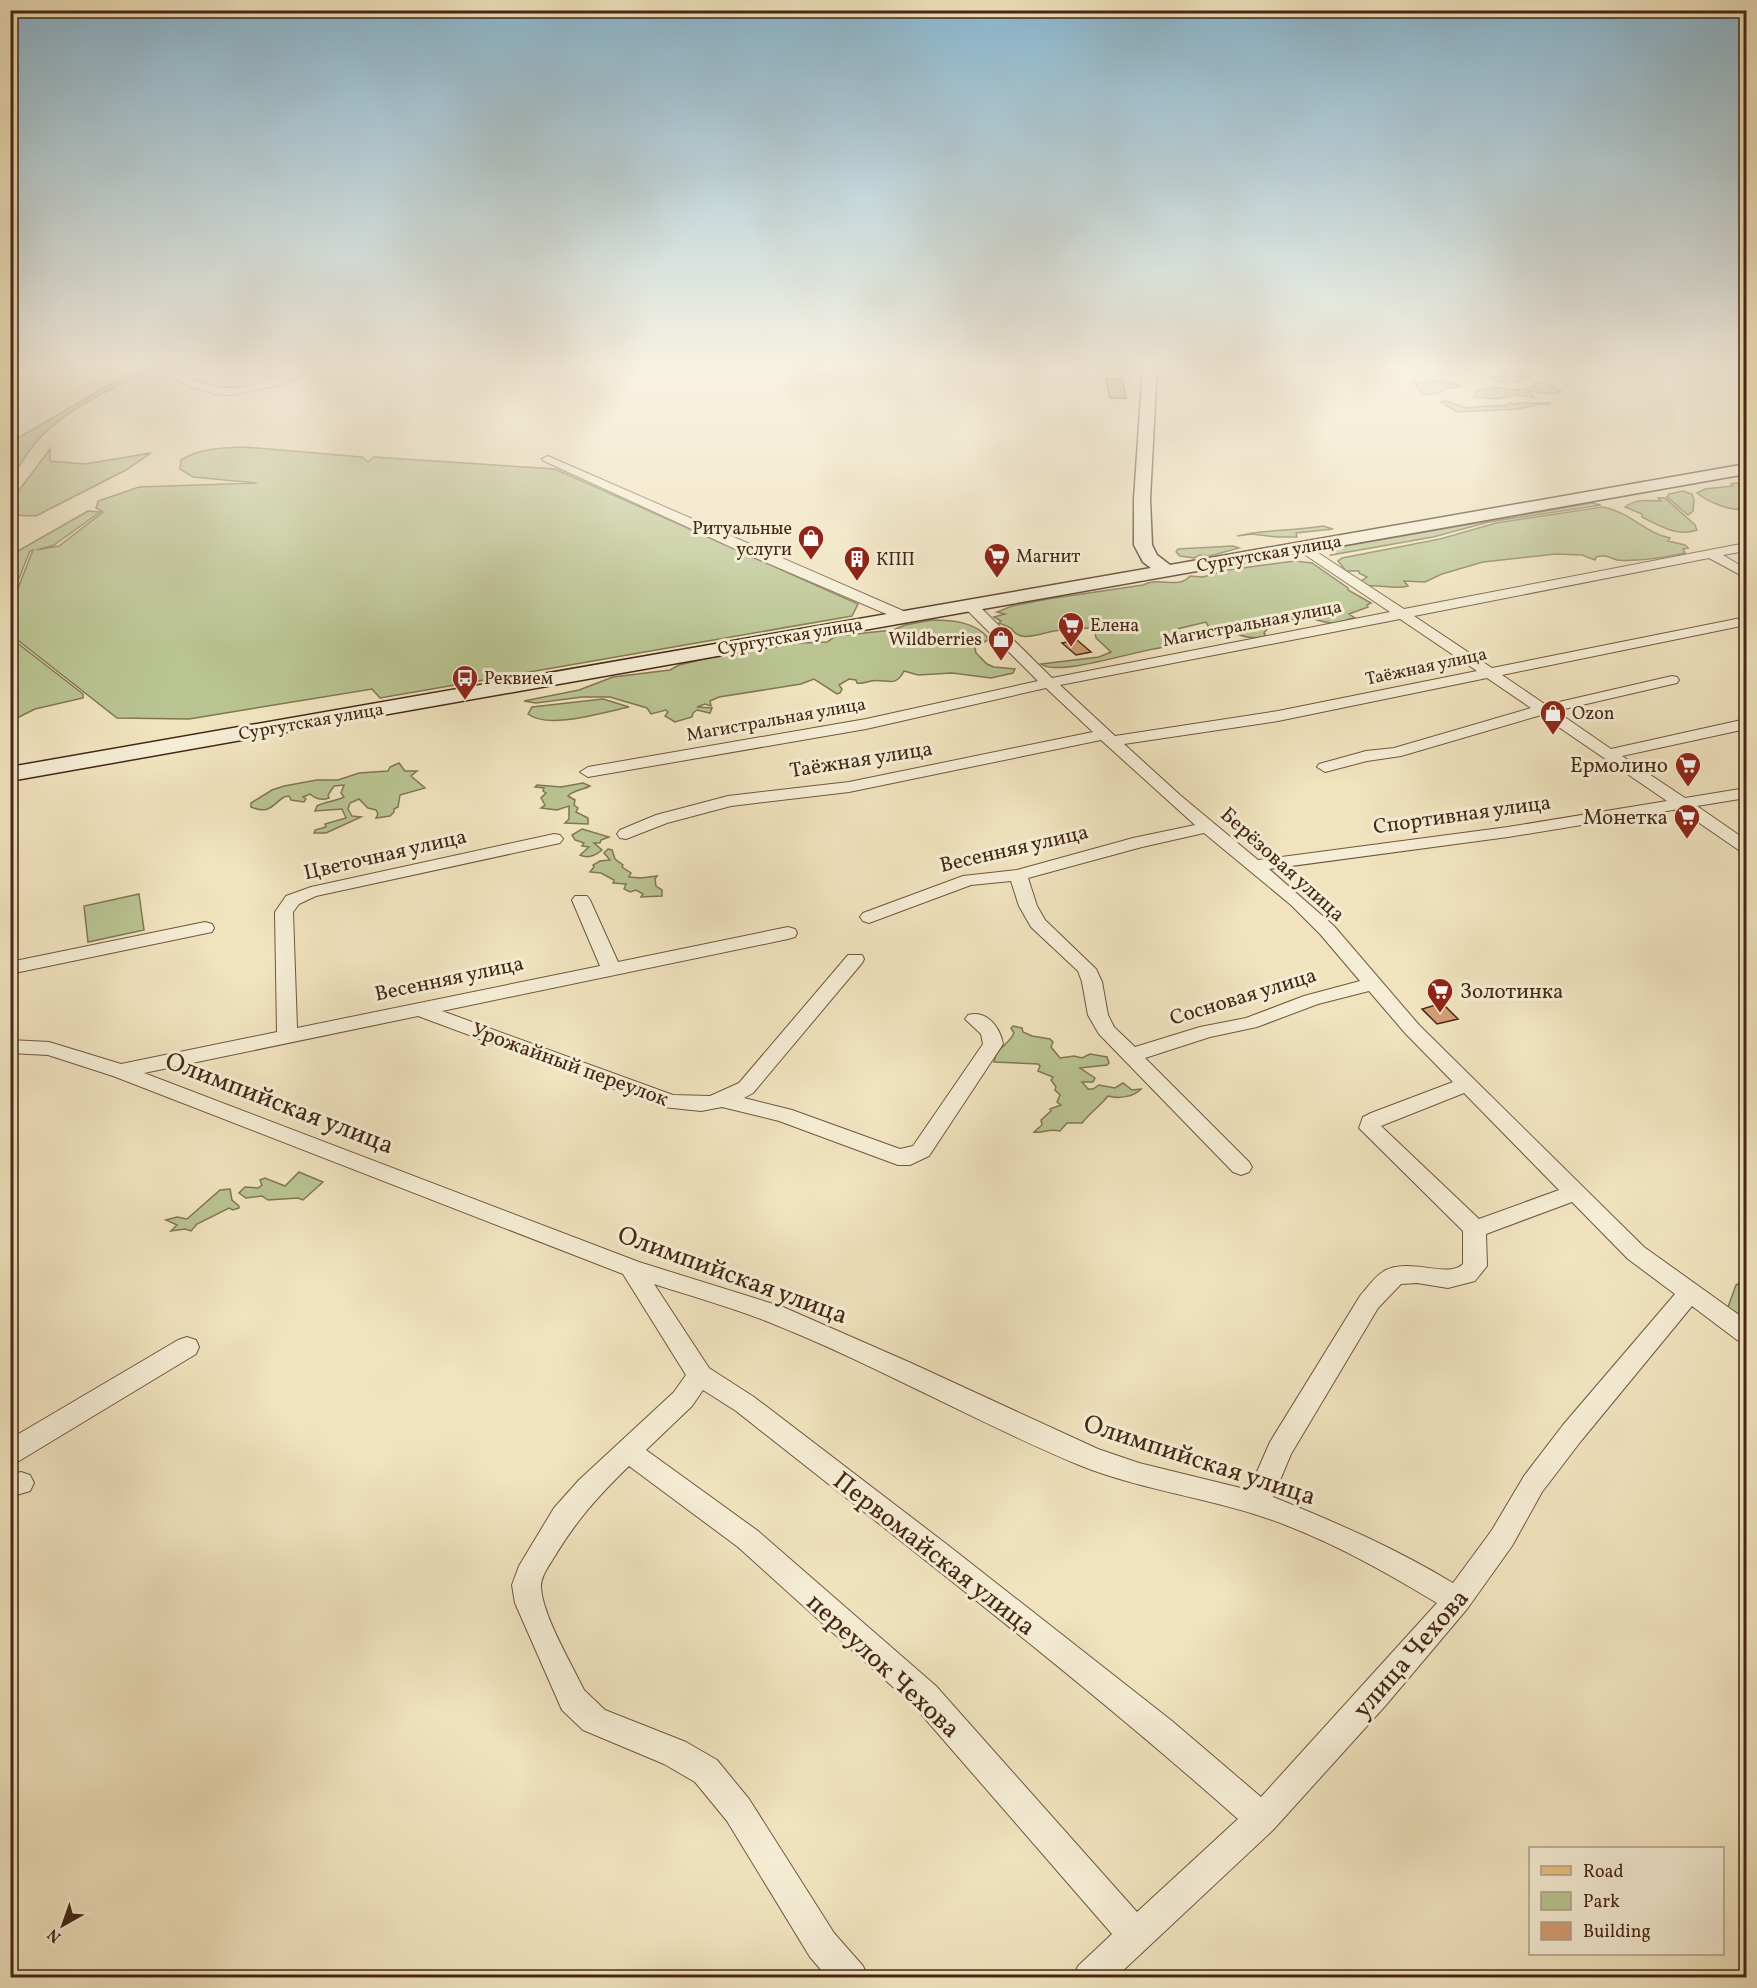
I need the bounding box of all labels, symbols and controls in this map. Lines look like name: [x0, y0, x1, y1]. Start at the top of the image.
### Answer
place label: Ритуальные услуги: [692, 517, 792, 563]
shop icon: Ритуальные услуги: [796, 523, 826, 561]
street label: Сургутская улица: [1195, 529, 1344, 580]
supermarket icon: Магнит: [982, 541, 1012, 579]
building icon: КПП: [842, 544, 872, 582]
place label: Магнит: [1016, 545, 1080, 570]
place label: КПП: [876, 548, 915, 573]
street label: Магистральная улица: [1161, 595, 1344, 654]
supermarket icon: Елена: [1056, 610, 1086, 648]
street label: Сургутская улица: [716, 612, 865, 663]
place label: Елена: [1090, 614, 1139, 639]
shop icon: Wildberries: [986, 624, 1016, 662]
place label: Wildberries: [888, 628, 982, 653]
street label: Таёжная улица: [1363, 642, 1489, 693]
bus stop icon: Реквием: [450, 663, 480, 701]
place label: Реквием: [484, 667, 553, 692]
street label: Магистральная улица: [684, 692, 868, 749]
street label: Сургутская улица: [237, 697, 386, 748]
shop icon: Ozon: [1538, 698, 1568, 736]
place label: Ozon: [1572, 702, 1615, 727]
street label: Таёжная улица: [788, 735, 935, 786]
supermarket icon: Ермолино: [1673, 750, 1703, 788]
place label: Ермолино: [1570, 752, 1668, 781]
street label: Спортивная улица: [1371, 789, 1553, 842]
street label: Берёзовая улица: [1213, 801, 1351, 929]
supermarket icon: Монетка: [1672, 802, 1702, 840]
place label: Монетка: [1583, 804, 1668, 833]
street label: Весенняя улица: [937, 818, 1092, 881]
street label: Цветочная улица: [301, 823, 470, 888]
street label: Весенняя улица: [372, 949, 527, 1009]
street label: Сосновая улица: [1166, 961, 1321, 1034]
supermarket icon: Золотинка: [1425, 976, 1455, 1014]
place label: Золотинка: [1460, 978, 1563, 1007]
street label: Урожайный переулок: [467, 1016, 672, 1115]
street label: Олимпийская улица: [160, 1044, 399, 1164]
street label: Олимпийская улица: [612, 1218, 852, 1334]
street label: Олимпийская улица: [1079, 1406, 1320, 1515]
street label: Первомайская улица: [825, 1464, 1043, 1645]
street label: улица Чехова: [1345, 1582, 1478, 1727]
street label: переулок Чехова: [798, 1586, 967, 1747]
legend: [1529, 1847, 1724, 1955]
text: Road: [1583, 1860, 1624, 1885]
text: Park: [1583, 1890, 1620, 1915]
north arrow: [33, 1895, 93, 1955]
text: Building: [1583, 1920, 1651, 1945]
text: N: [43, 1923, 66, 1947]

